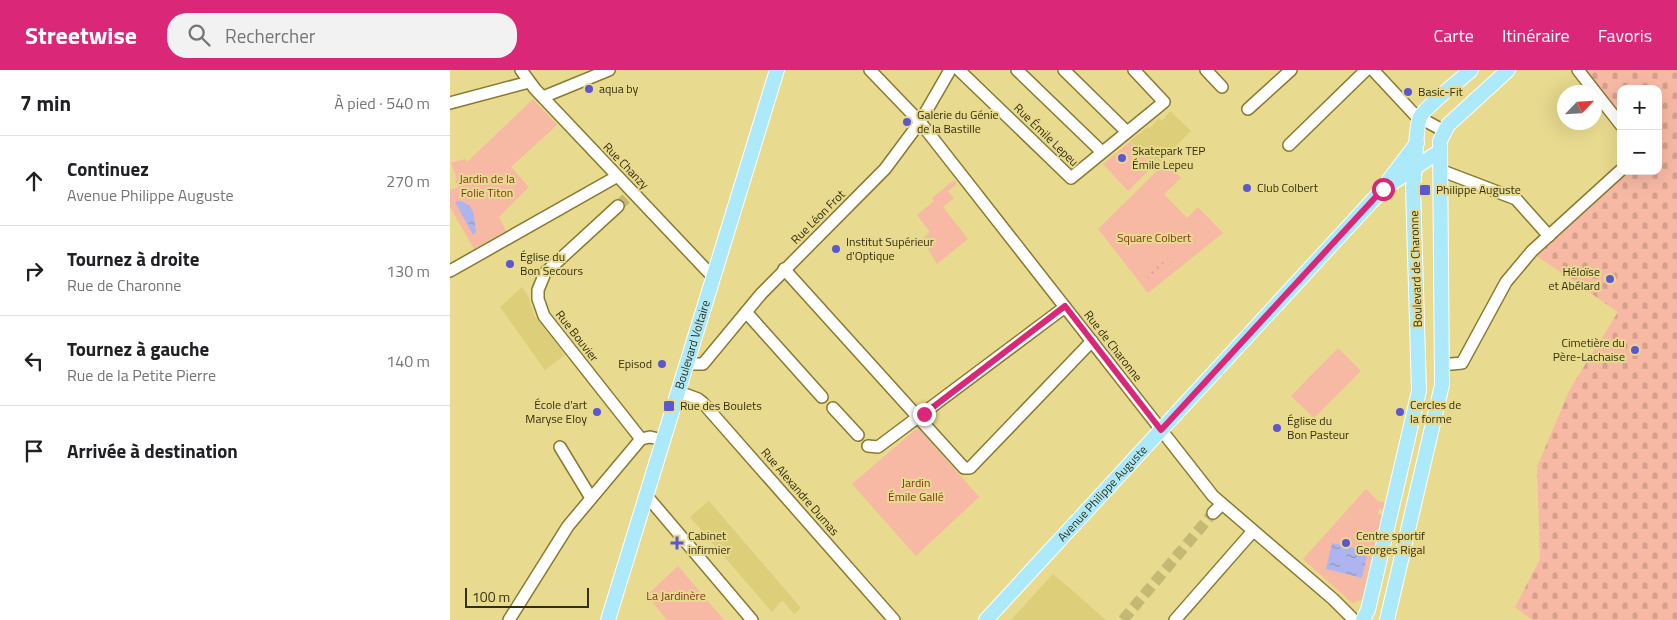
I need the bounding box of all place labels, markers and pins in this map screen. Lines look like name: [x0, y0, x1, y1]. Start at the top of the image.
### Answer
place label: aqua by: [599, 79, 639, 98]
place label: Basic-Fit: [1418, 82, 1464, 101]
marker: aqua by: [583, 83, 595, 95]
marker: Basic-Fit: [1402, 86, 1414, 98]
place label: Galerie du Génie de la Bastille: [917, 105, 999, 138]
marker: Galerie du Génie de la Bastille: [901, 116, 913, 128]
place label: Skatepark TEP Émile Lepeu: [1132, 141, 1205, 174]
marker: Skatepark TEP Émile Lepeu: [1116, 152, 1128, 164]
place label: Club Colbert: [1257, 178, 1319, 197]
place label: Philippe Auguste: [1436, 180, 1521, 199]
marker: Club Colbert: [1241, 182, 1253, 194]
marker: Philippe Auguste: [1418, 183, 1432, 197]
place label: Institut Supérieur d'Optique: [846, 232, 934, 265]
marker: Institut Supérieur d'Optique: [830, 243, 842, 255]
place label: Église du Bon Secours: [520, 247, 583, 280]
marker: Église du Bon Secours: [504, 258, 516, 270]
place label: Héloïse et Abélard: [1548, 262, 1600, 295]
marker: Héloïse et Abélard: [1604, 273, 1616, 285]
place label: Cimetière du Père-Lachaise: [1553, 333, 1625, 366]
marker: Cimetière du Père-Lachaise: [1629, 344, 1641, 356]
place label: Episod: [618, 354, 652, 373]
marker: Episod: [656, 358, 668, 370]
place label: École d'art Maryse Eloy: [525, 395, 588, 428]
place label: Cercles de la forme: [1410, 395, 1461, 428]
place label: Rue des Boulets: [680, 396, 762, 415]
marker: Rue des Boulets: [662, 399, 676, 413]
marker: École d'art Maryse Eloy: [591, 406, 603, 418]
marker: Cercles de la forme: [1394, 406, 1406, 418]
place label: Église du Bon Pasteur: [1287, 411, 1349, 444]
marker: Église du Bon Pasteur: [1271, 422, 1283, 434]
place label: Cabinet infirmier: [688, 526, 731, 559]
place label: Centre sportif Georges Rigal: [1356, 526, 1425, 559]
marker: Cabinet infirmier: [670, 536, 684, 550]
marker: Centre sportif Georges Rigal: [1340, 537, 1352, 549]

